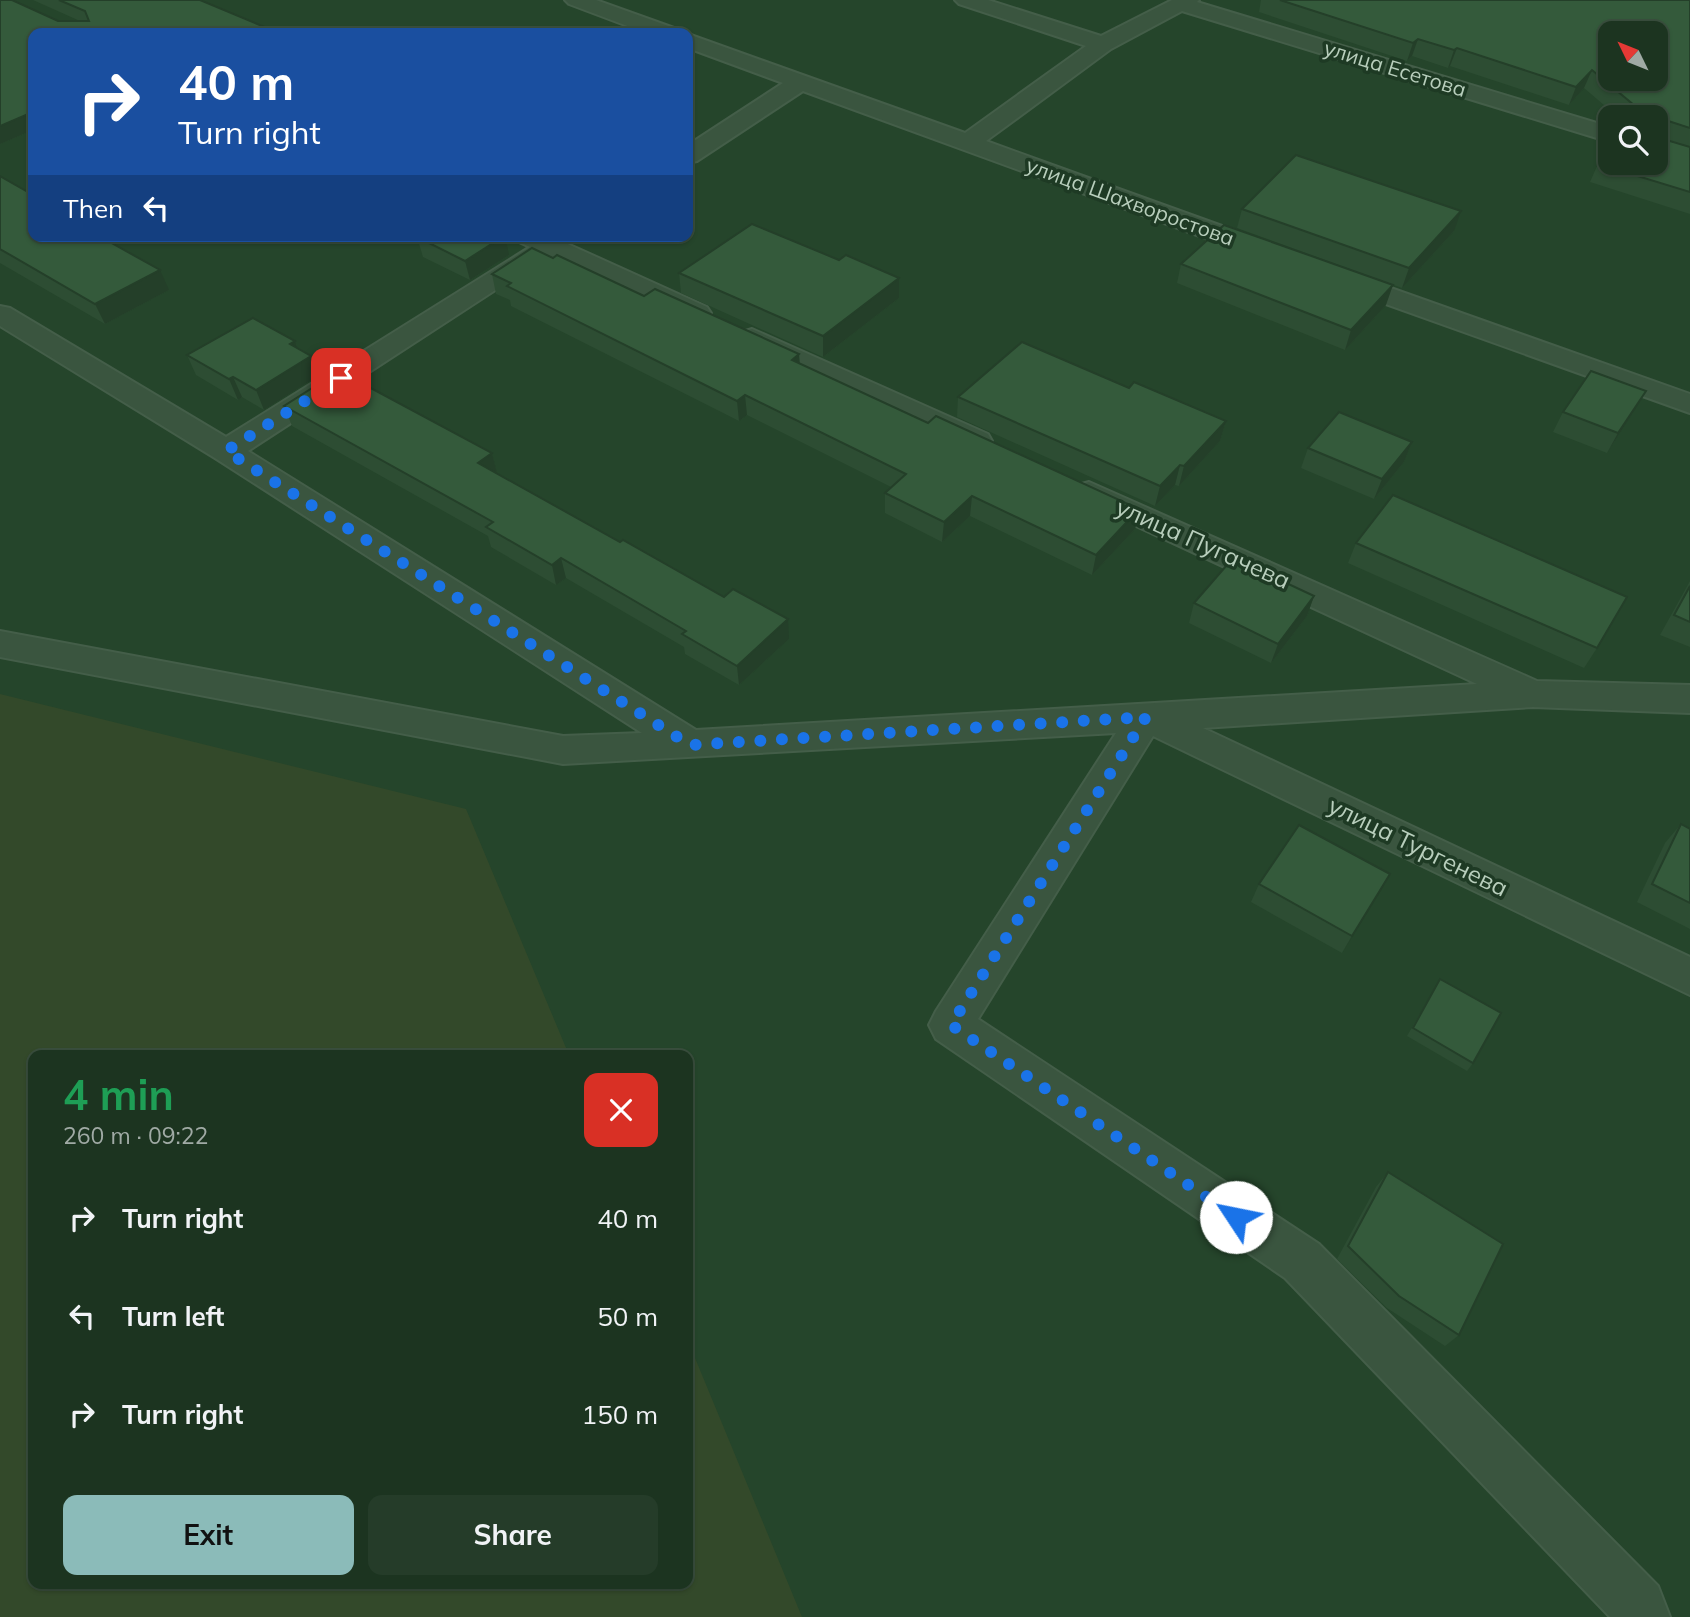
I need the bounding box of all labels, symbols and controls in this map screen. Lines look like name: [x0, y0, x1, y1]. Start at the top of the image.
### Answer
north arrow: [1598, 21, 1668, 91]
map controls: [1598, 21, 1668, 175]
street label: улица Есетова: [1321, 34, 1470, 102]
text: 40 m: [178, 51, 294, 112]
icon: right: [63, 56, 154, 147]
button: search: [1598, 105, 1668, 175]
text: Turn right: [178, 112, 321, 152]
street label: улица Шахворостова: [1023, 151, 1238, 251]
icon: left: [137, 189, 175, 227]
text: Then: [63, 192, 123, 225]
pin: [311, 348, 371, 408]
icon: arrive: [322, 359, 360, 397]
street label: улица Пугачева: [1112, 491, 1295, 595]
street label: улица Тургенева: [1324, 790, 1513, 903]
text: 4 min: [63, 1068, 174, 1121]
button: close: [584, 1073, 658, 1147]
text: 260 m · 09:22: [63, 1121, 208, 1150]
position arrow: [1199, 1180, 1273, 1254]
icon: right: [63, 1199, 101, 1237]
text: Turn right: [122, 1202, 243, 1235]
text: 40 m: [597, 1202, 658, 1235]
icon: left: [63, 1297, 101, 1335]
text: Turn left: [122, 1300, 224, 1333]
text: 50 m: [597, 1300, 658, 1333]
icon: right: [63, 1395, 101, 1433]
text: Turn right: [122, 1398, 243, 1431]
text: 150 m: [582, 1398, 658, 1431]
button: Exit: [63, 1495, 354, 1575]
button: Share: [368, 1495, 658, 1575]

